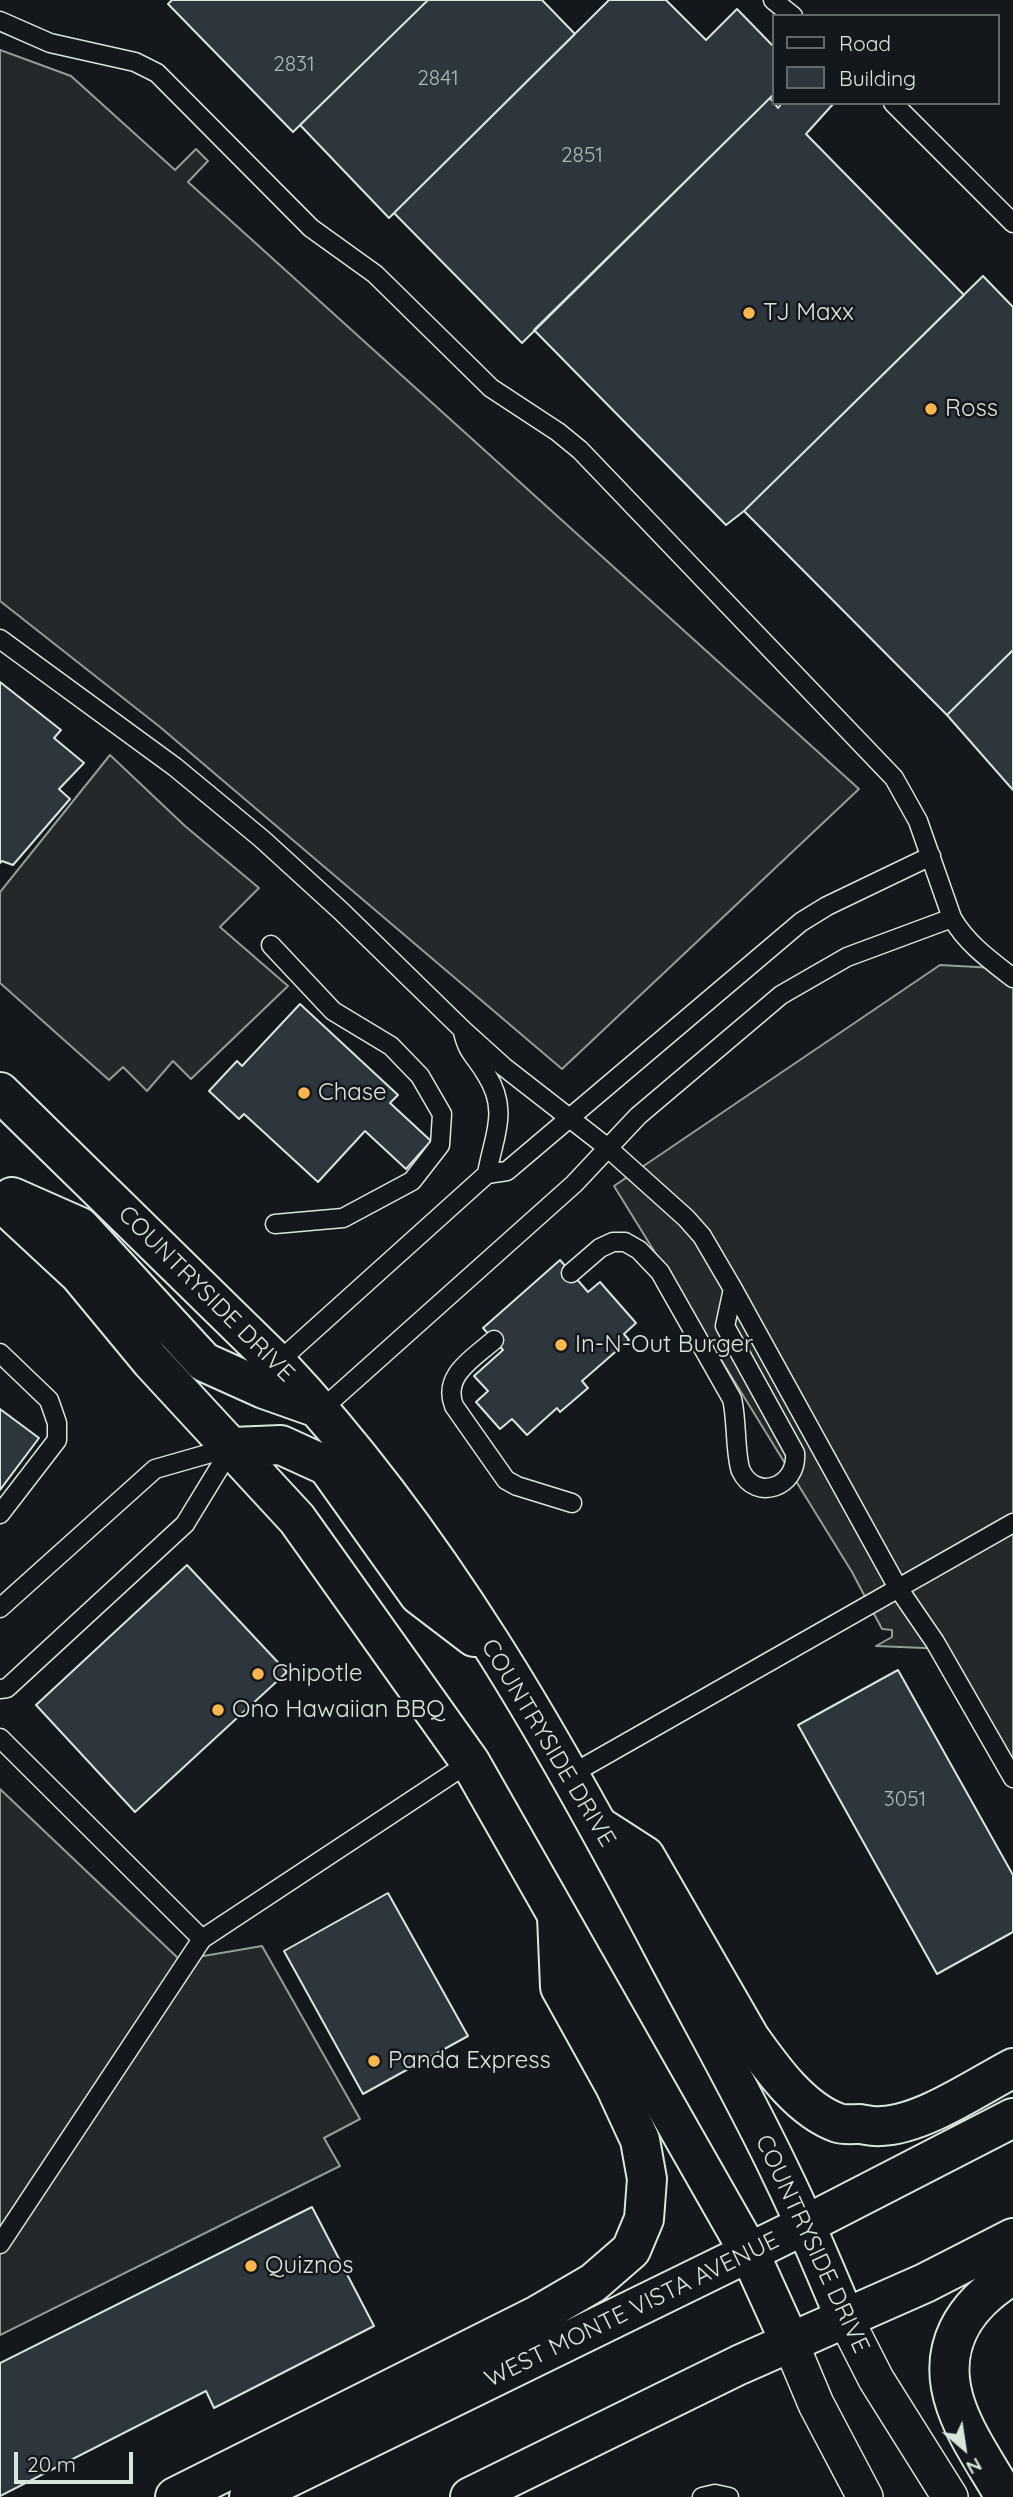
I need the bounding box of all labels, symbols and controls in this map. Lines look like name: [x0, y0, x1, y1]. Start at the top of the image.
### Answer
legend: [772, 14, 999, 105]
text: Road: [839, 30, 891, 56]
house number: 2831: [273, 52, 315, 78]
text: Building: [839, 65, 916, 91]
house number: 2841: [417, 66, 459, 92]
house number: 2851: [561, 143, 603, 169]
place label: TJ Maxx: [763, 299, 854, 327]
marker: TJ Maxx: [741, 305, 757, 321]
place label: Ross: [945, 395, 998, 423]
marker: Ross: [923, 401, 939, 417]
place label: Chase: [318, 1079, 387, 1107]
marker: Chase: [296, 1085, 312, 1101]
street label: COUNTRYSIDE DRIVE: [112, 1200, 300, 1388]
place label: In-N-Out Burger: [575, 1331, 753, 1359]
marker: In-N-Out Burger: [553, 1337, 569, 1353]
street label: COUNTRYSIDE DRIVE: [475, 1634, 621, 1852]
place label: Chipotle: [272, 1660, 362, 1688]
marker: Chipotle: [250, 1666, 266, 1682]
place label: Ono Hawaiian BBQ: [232, 1696, 445, 1724]
marker: Ono Hawaiian BBQ: [210, 1702, 226, 1718]
house number: 3051: [884, 1787, 926, 1813]
place label: Panda Express: [388, 2047, 551, 2075]
marker: Panda Express: [366, 2053, 382, 2069]
street label: COUNTRYSIDE DRIVE: [749, 2130, 875, 2358]
street label: WEST MONTE VISTA AVENUE: [480, 2226, 784, 2394]
place label: Quiznos: [265, 2252, 354, 2280]
marker: Quiznos: [243, 2258, 259, 2274]
north arrow: [929, 2413, 999, 2483]
scale bar: [18, 2438, 136, 2482]
text: 20 m: [27, 2451, 76, 2477]
text: N: [962, 2452, 986, 2480]

